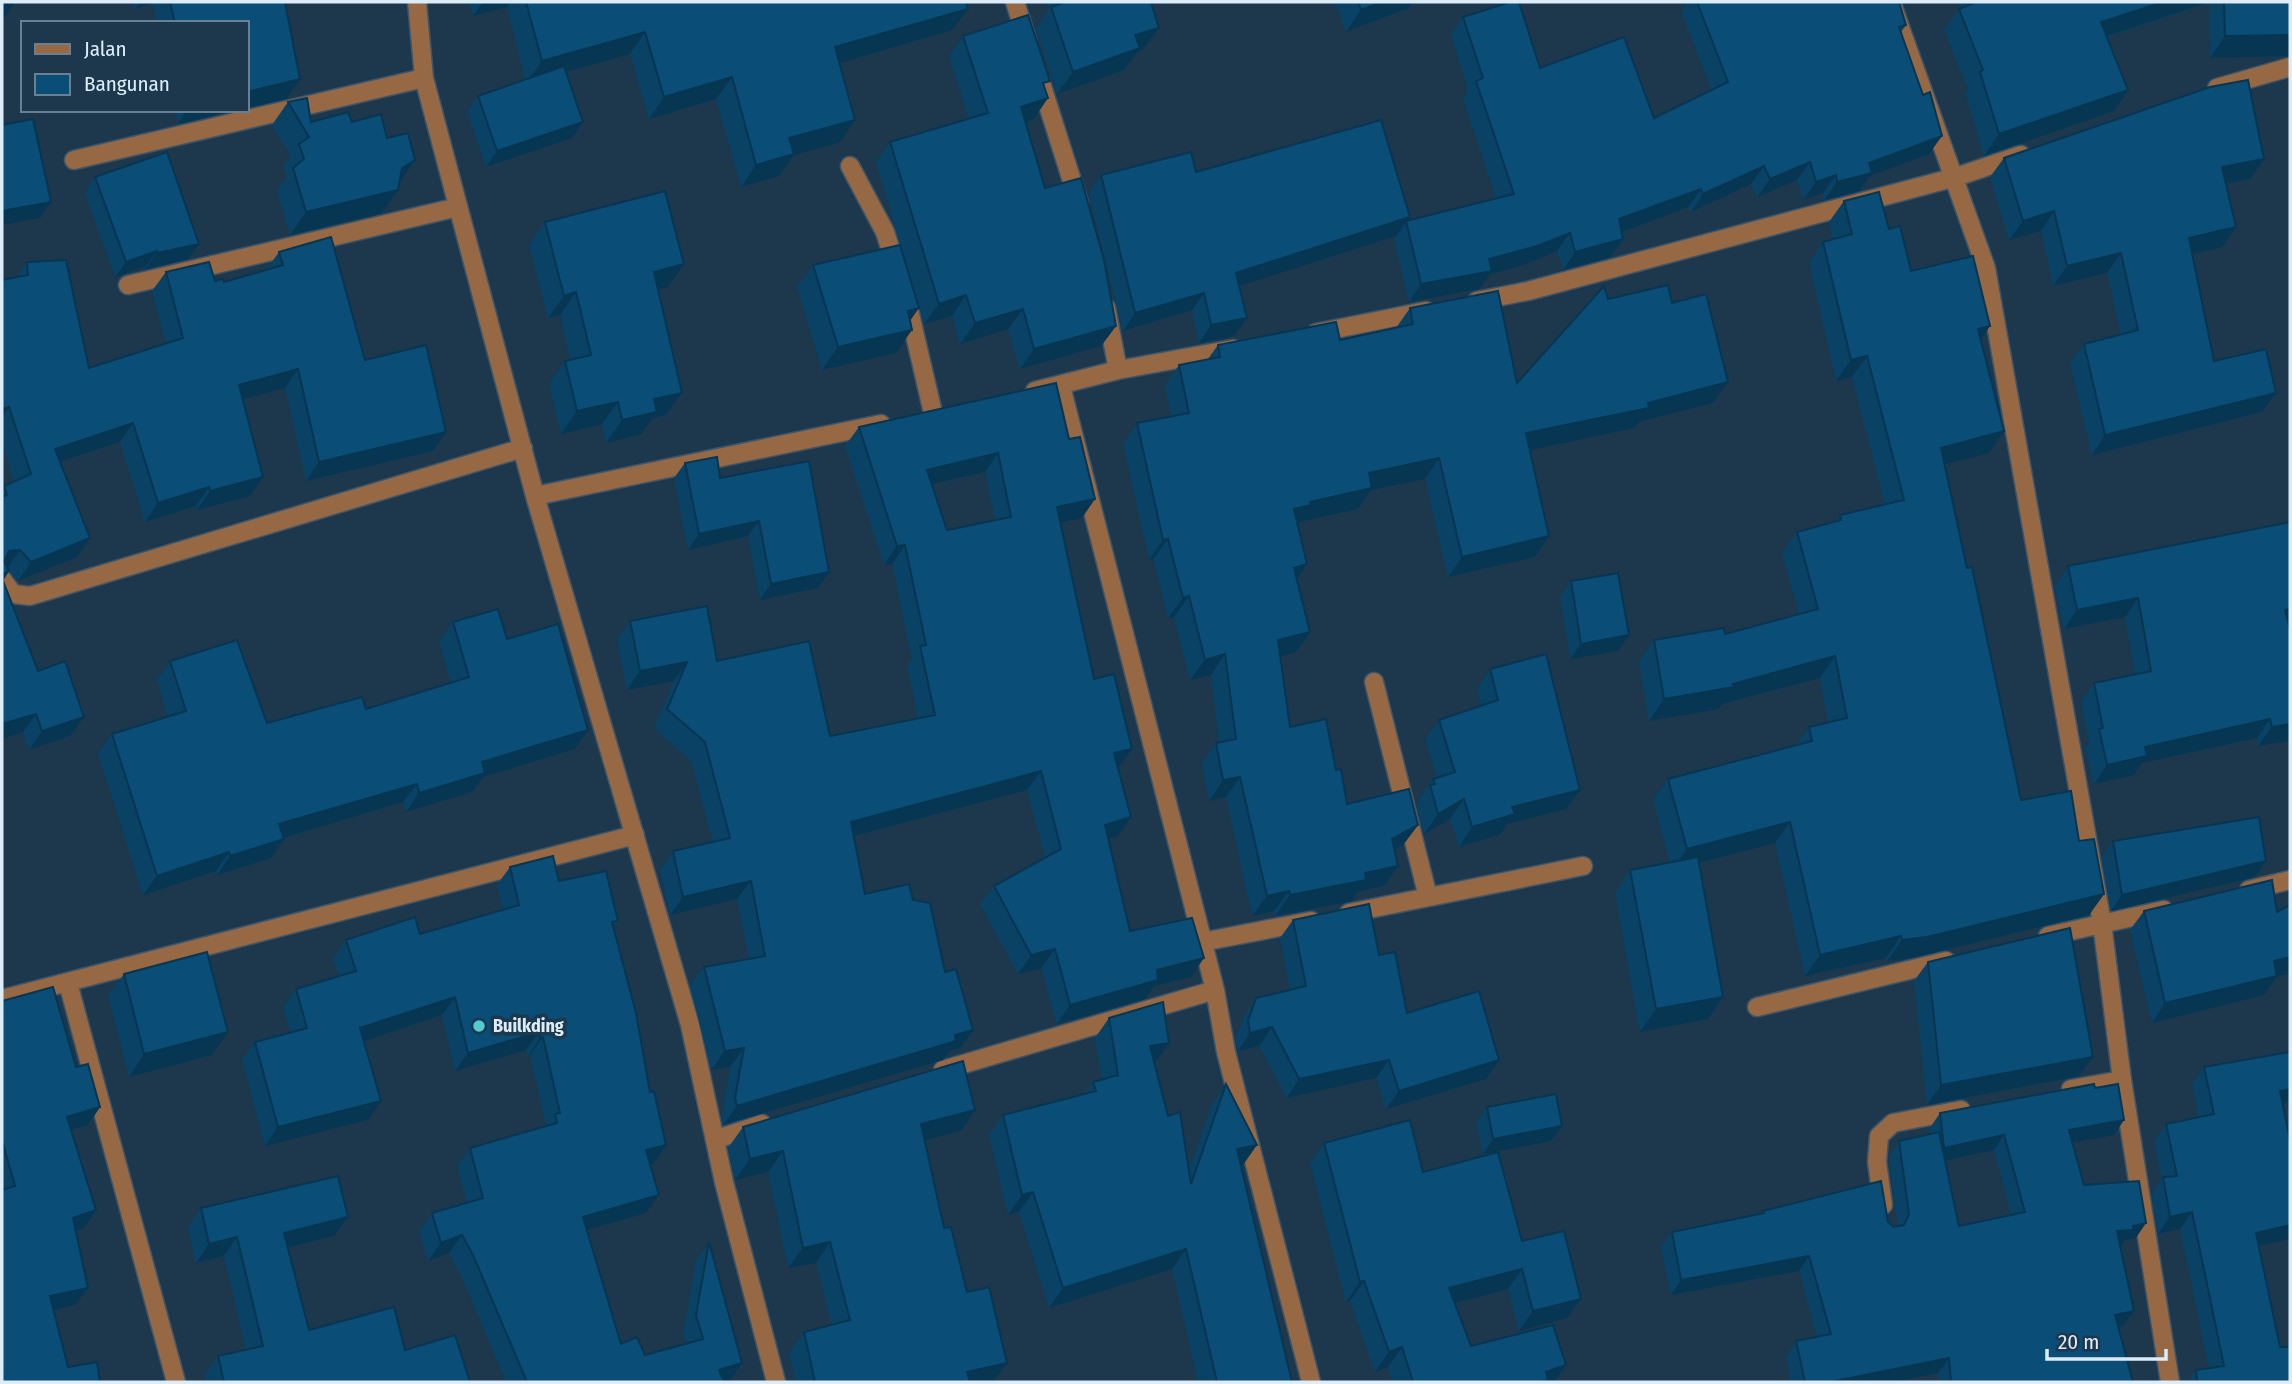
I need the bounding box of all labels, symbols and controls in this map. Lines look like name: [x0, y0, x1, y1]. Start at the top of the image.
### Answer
legend: [21, 21, 248, 112]
text: Jalan: [84, 36, 127, 62]
text: Bangunan: [84, 71, 170, 97]
place label: Builkding: [493, 1015, 564, 1037]
marker: Builkding: [471, 1018, 487, 1034]
scale bar: [2047, 1318, 2166, 1362]
text: 20 m: [2058, 1329, 2099, 1355]

